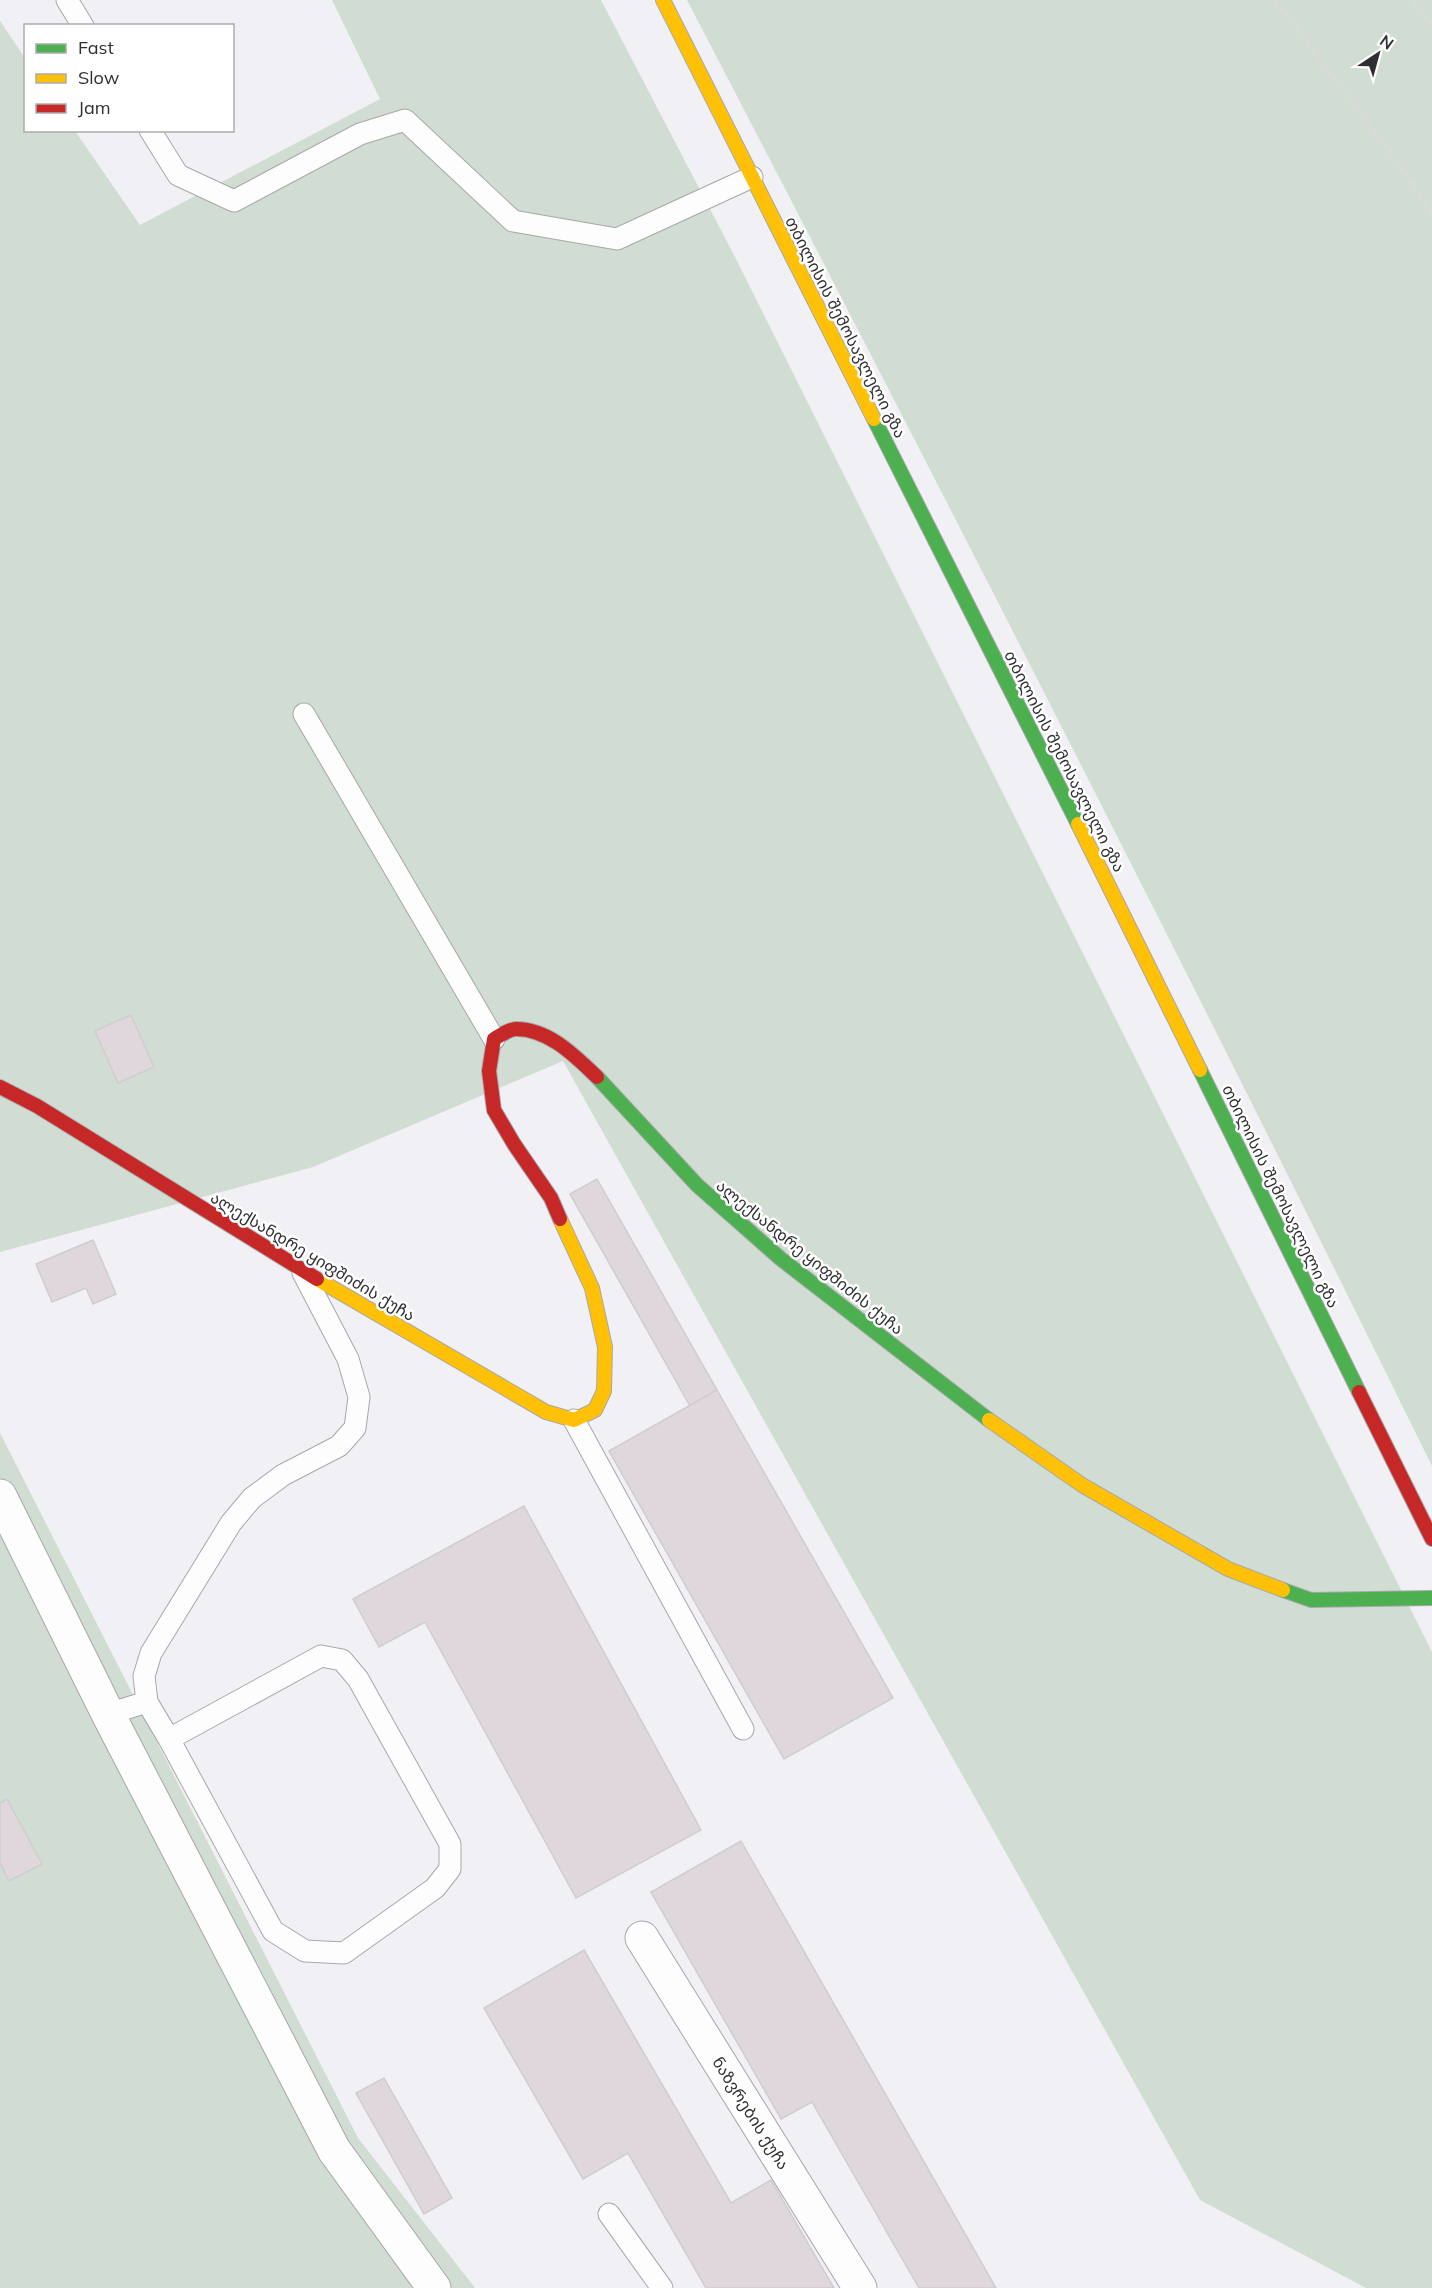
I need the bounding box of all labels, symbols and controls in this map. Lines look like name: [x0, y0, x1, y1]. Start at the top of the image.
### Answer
legend: [24, 24, 234, 132]
north arrow: [1348, 24, 1408, 84]
text: N: [1376, 30, 1398, 54]
text: Fast: [78, 36, 114, 59]
text: Slow: [78, 66, 120, 89]
text: Jam: [78, 96, 111, 119]
street label: თბილისის შემოსავლელი გზა: [780, 213, 911, 441]
street label: თბილისის შემოსავლელი გზა: [999, 647, 1130, 875]
street label: თბილისის შემოსავლელი გზა: [1217, 1081, 1344, 1311]
street label: ალექსანდრე ყიფშიძის ქუჩა: [712, 1175, 908, 1339]
street label: ალექსანდრე ყიფშიძის ქუჩა: [207, 1187, 419, 1326]
street label: ნაზვრების ქუჩა: [708, 2053, 794, 2173]

